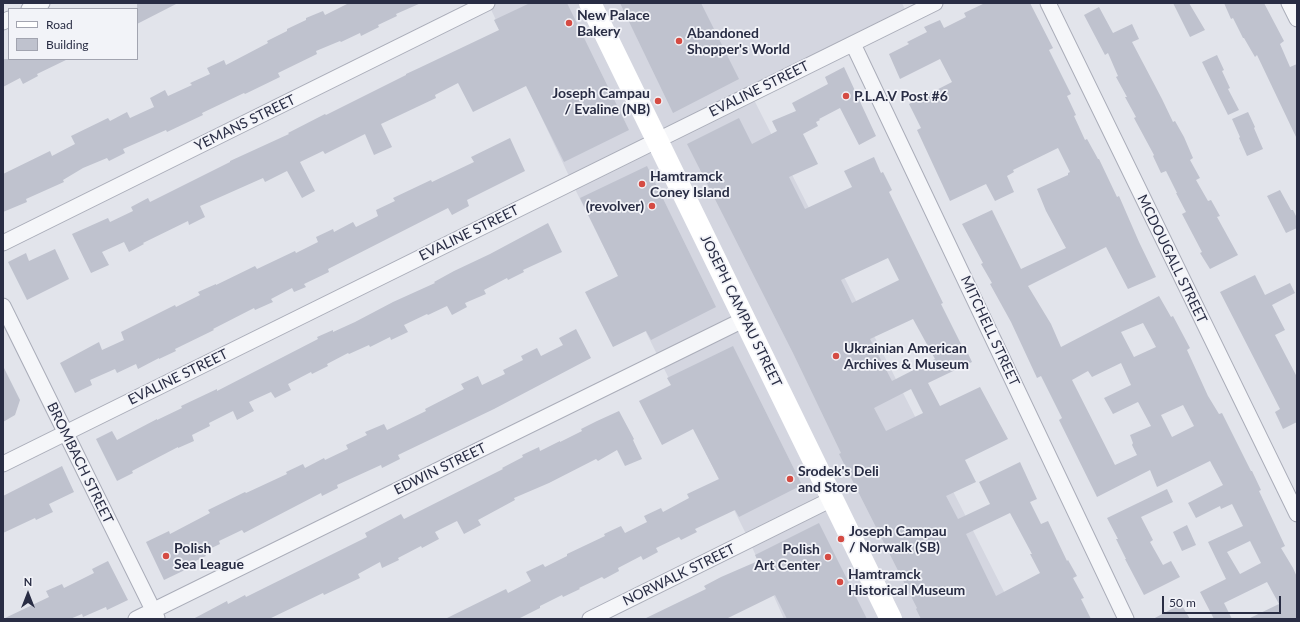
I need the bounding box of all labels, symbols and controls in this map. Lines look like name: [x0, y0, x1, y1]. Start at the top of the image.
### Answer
place label: New Palace Bakery: [577, 7, 650, 40]
legend: [8, 8, 138, 60]
text: Road: [46, 17, 73, 32]
marker: New Palace Bakery: [564, 18, 574, 28]
place label: Abandoned Shopper's World: [687, 25, 790, 58]
marker: Abandoned Shopper's World: [674, 36, 684, 46]
text: Building: [46, 37, 89, 52]
street label: EVALINE STREET: [706, 58, 812, 120]
place label: Joseph Campau / Evaline (NB): [552, 85, 650, 118]
place label: P.L.A.V Post #6: [854, 88, 948, 104]
street label: YEMANS STREET: [192, 91, 298, 155]
marker: P.L.A.V Post #6: [841, 91, 851, 101]
marker: Joseph Campau / Evaline (NB): [653, 96, 663, 106]
place label: Hamtramck Coney Island: [650, 168, 730, 200]
marker: Hamtramck Coney Island: [637, 179, 647, 189]
street label: MCDOUGALL STREET: [1134, 192, 1210, 326]
place label: (revolver): [586, 198, 644, 214]
marker: (revolver): [647, 201, 657, 211]
street label: EVALINE STREET: [416, 202, 522, 264]
street label: JOSEPH CAMPAU STREET: [697, 232, 785, 390]
street label: MITCHELL STREET: [957, 273, 1023, 389]
place label: Ukrainian American Archives & Museum: [844, 340, 969, 372]
street label: EVALINE STREET: [125, 346, 231, 408]
marker: Ukrainian American Archives & Museum: [831, 351, 841, 361]
street label: BROMBACH STREET: [43, 400, 117, 526]
street label: EDWIN STREET: [391, 439, 489, 499]
place label: Srodek's Deli and Store: [798, 463, 879, 496]
marker: Srodek's Deli and Store: [785, 474, 795, 484]
place label: Joseph Campau / Norwalk (SB): [849, 523, 947, 556]
marker: Joseph Campau / Norwalk (SB): [836, 534, 846, 544]
place label: Polish Sea League: [174, 540, 244, 572]
street label: NORWALK STREET: [620, 540, 738, 610]
place label: Polish Art Center: [754, 541, 820, 574]
marker: Polish Sea League: [161, 551, 171, 561]
marker: Polish Art Center: [823, 552, 833, 562]
place label: Hamtramck Historical Museum: [848, 566, 965, 598]
north arrow: [8, 574, 48, 614]
text: N: [24, 575, 32, 588]
marker: Hamtramck Historical Museum: [835, 577, 845, 587]
scale bar: [1164, 588, 1283, 614]
text: 50 m: [1169, 595, 1196, 610]

